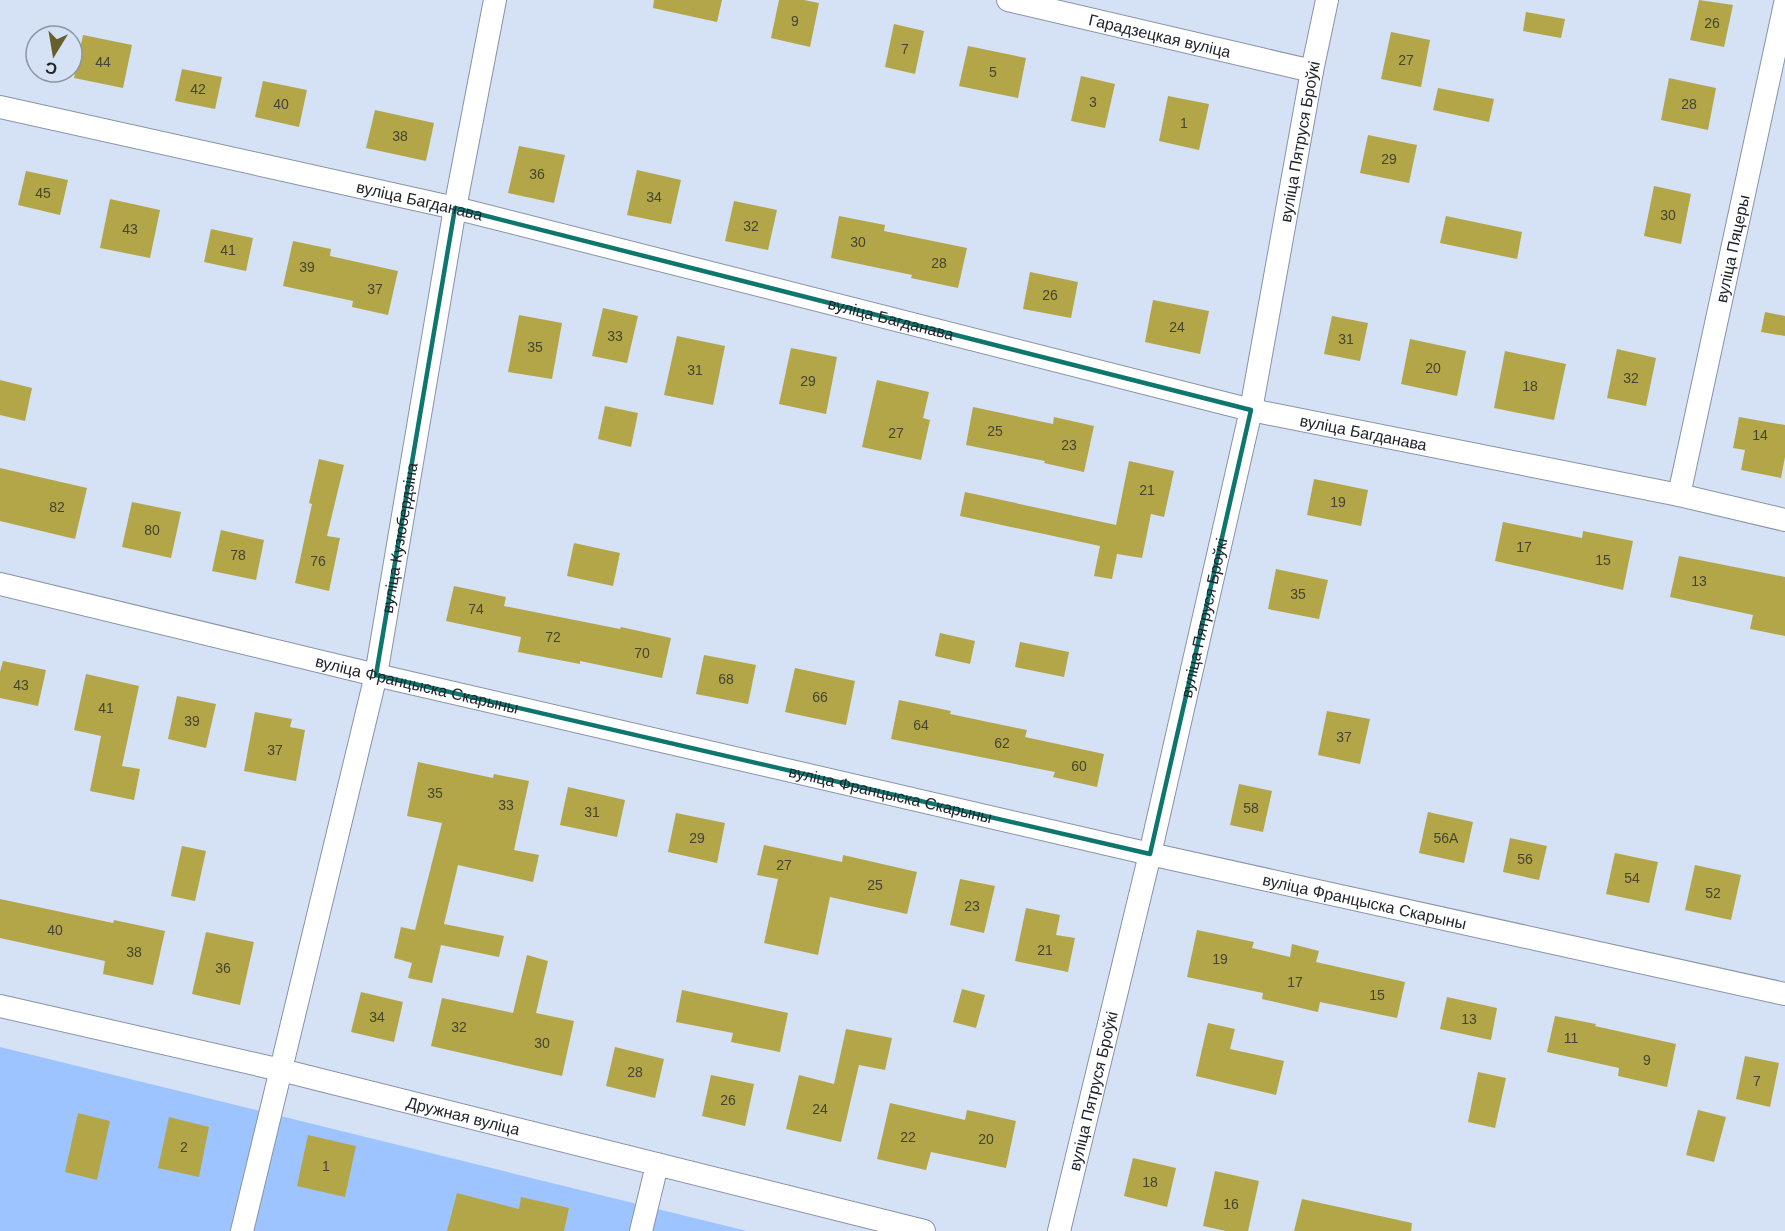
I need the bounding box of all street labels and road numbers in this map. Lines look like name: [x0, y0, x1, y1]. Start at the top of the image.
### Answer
street label: Гарадзецкая вуліца: [1087, 11, 1233, 60]
street label: вуліца Пятруся Броўкі: [1276, 59, 1322, 223]
street label: вуліца Багданава: [355, 178, 485, 223]
street label: вуліца Пяцеры: [1712, 193, 1752, 304]
street label: вуліца Багданава: [826, 295, 956, 343]
street label: вуліца Багданава: [1299, 411, 1429, 453]
street label: вуліца Кузюбердзіна: [378, 461, 420, 614]
street label: вуліца Пятруся Броўкі: [1177, 536, 1230, 699]
street label: вуліца Францыска Скарыны: [314, 652, 520, 716]
street label: вуліца Францыска Скарыны: [787, 762, 994, 826]
street label: вуліца Францыска Скарыны: [1261, 871, 1468, 932]
street label: вуліца Пятруся Броўкі: [1065, 1010, 1120, 1172]
street label: Дружная вуліца: [405, 1093, 522, 1138]

